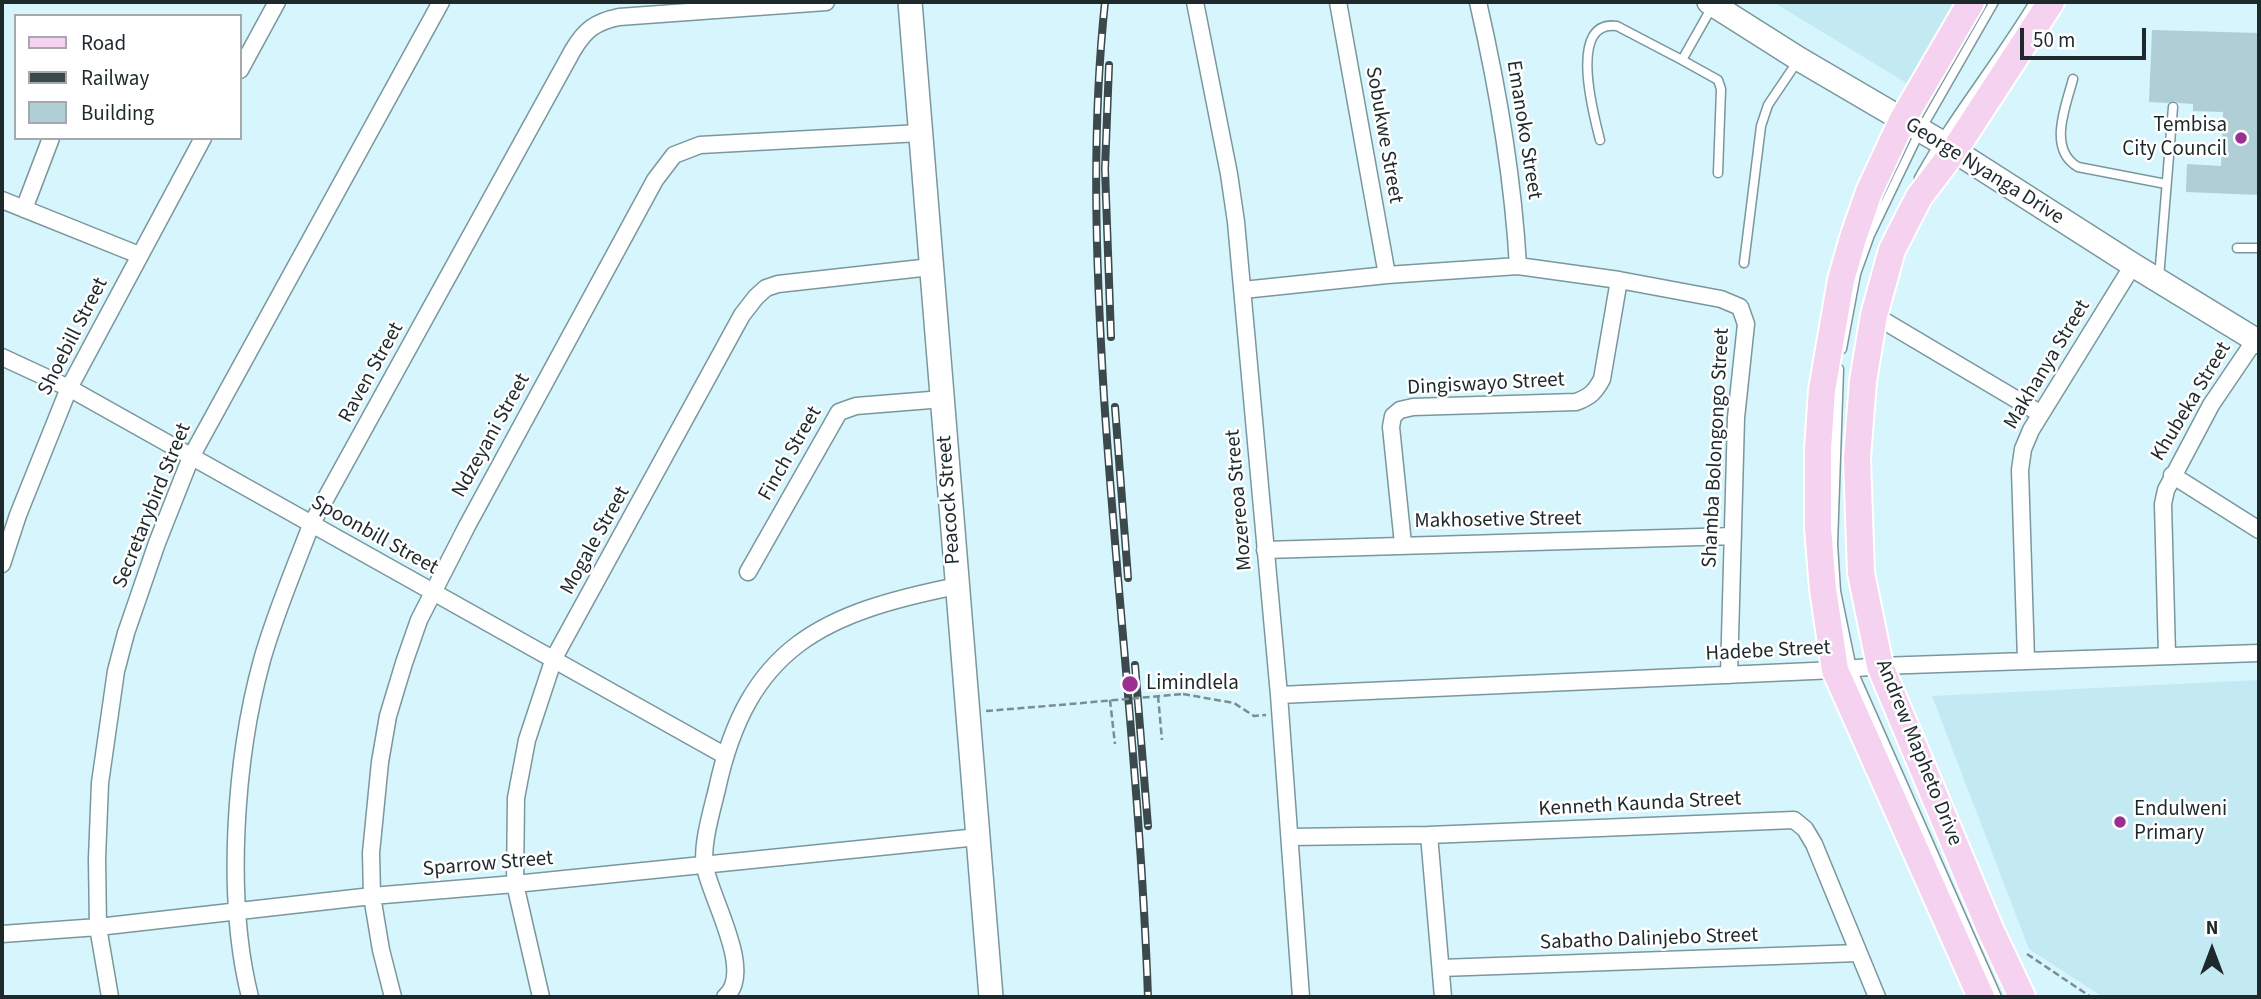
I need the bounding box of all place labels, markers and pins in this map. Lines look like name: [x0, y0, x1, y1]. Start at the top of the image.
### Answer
place label: Tembisa City Council: [2122, 113, 2227, 163]
marker: Tembisa City Council: [2233, 130, 2249, 146]
place label: Limindlela: [1146, 671, 1239, 697]
marker: Limindlela: [1120, 674, 1140, 694]
place label: Endulweni Primary: [2134, 797, 2227, 847]
marker: Endulweni Primary: [2112, 814, 2128, 830]

